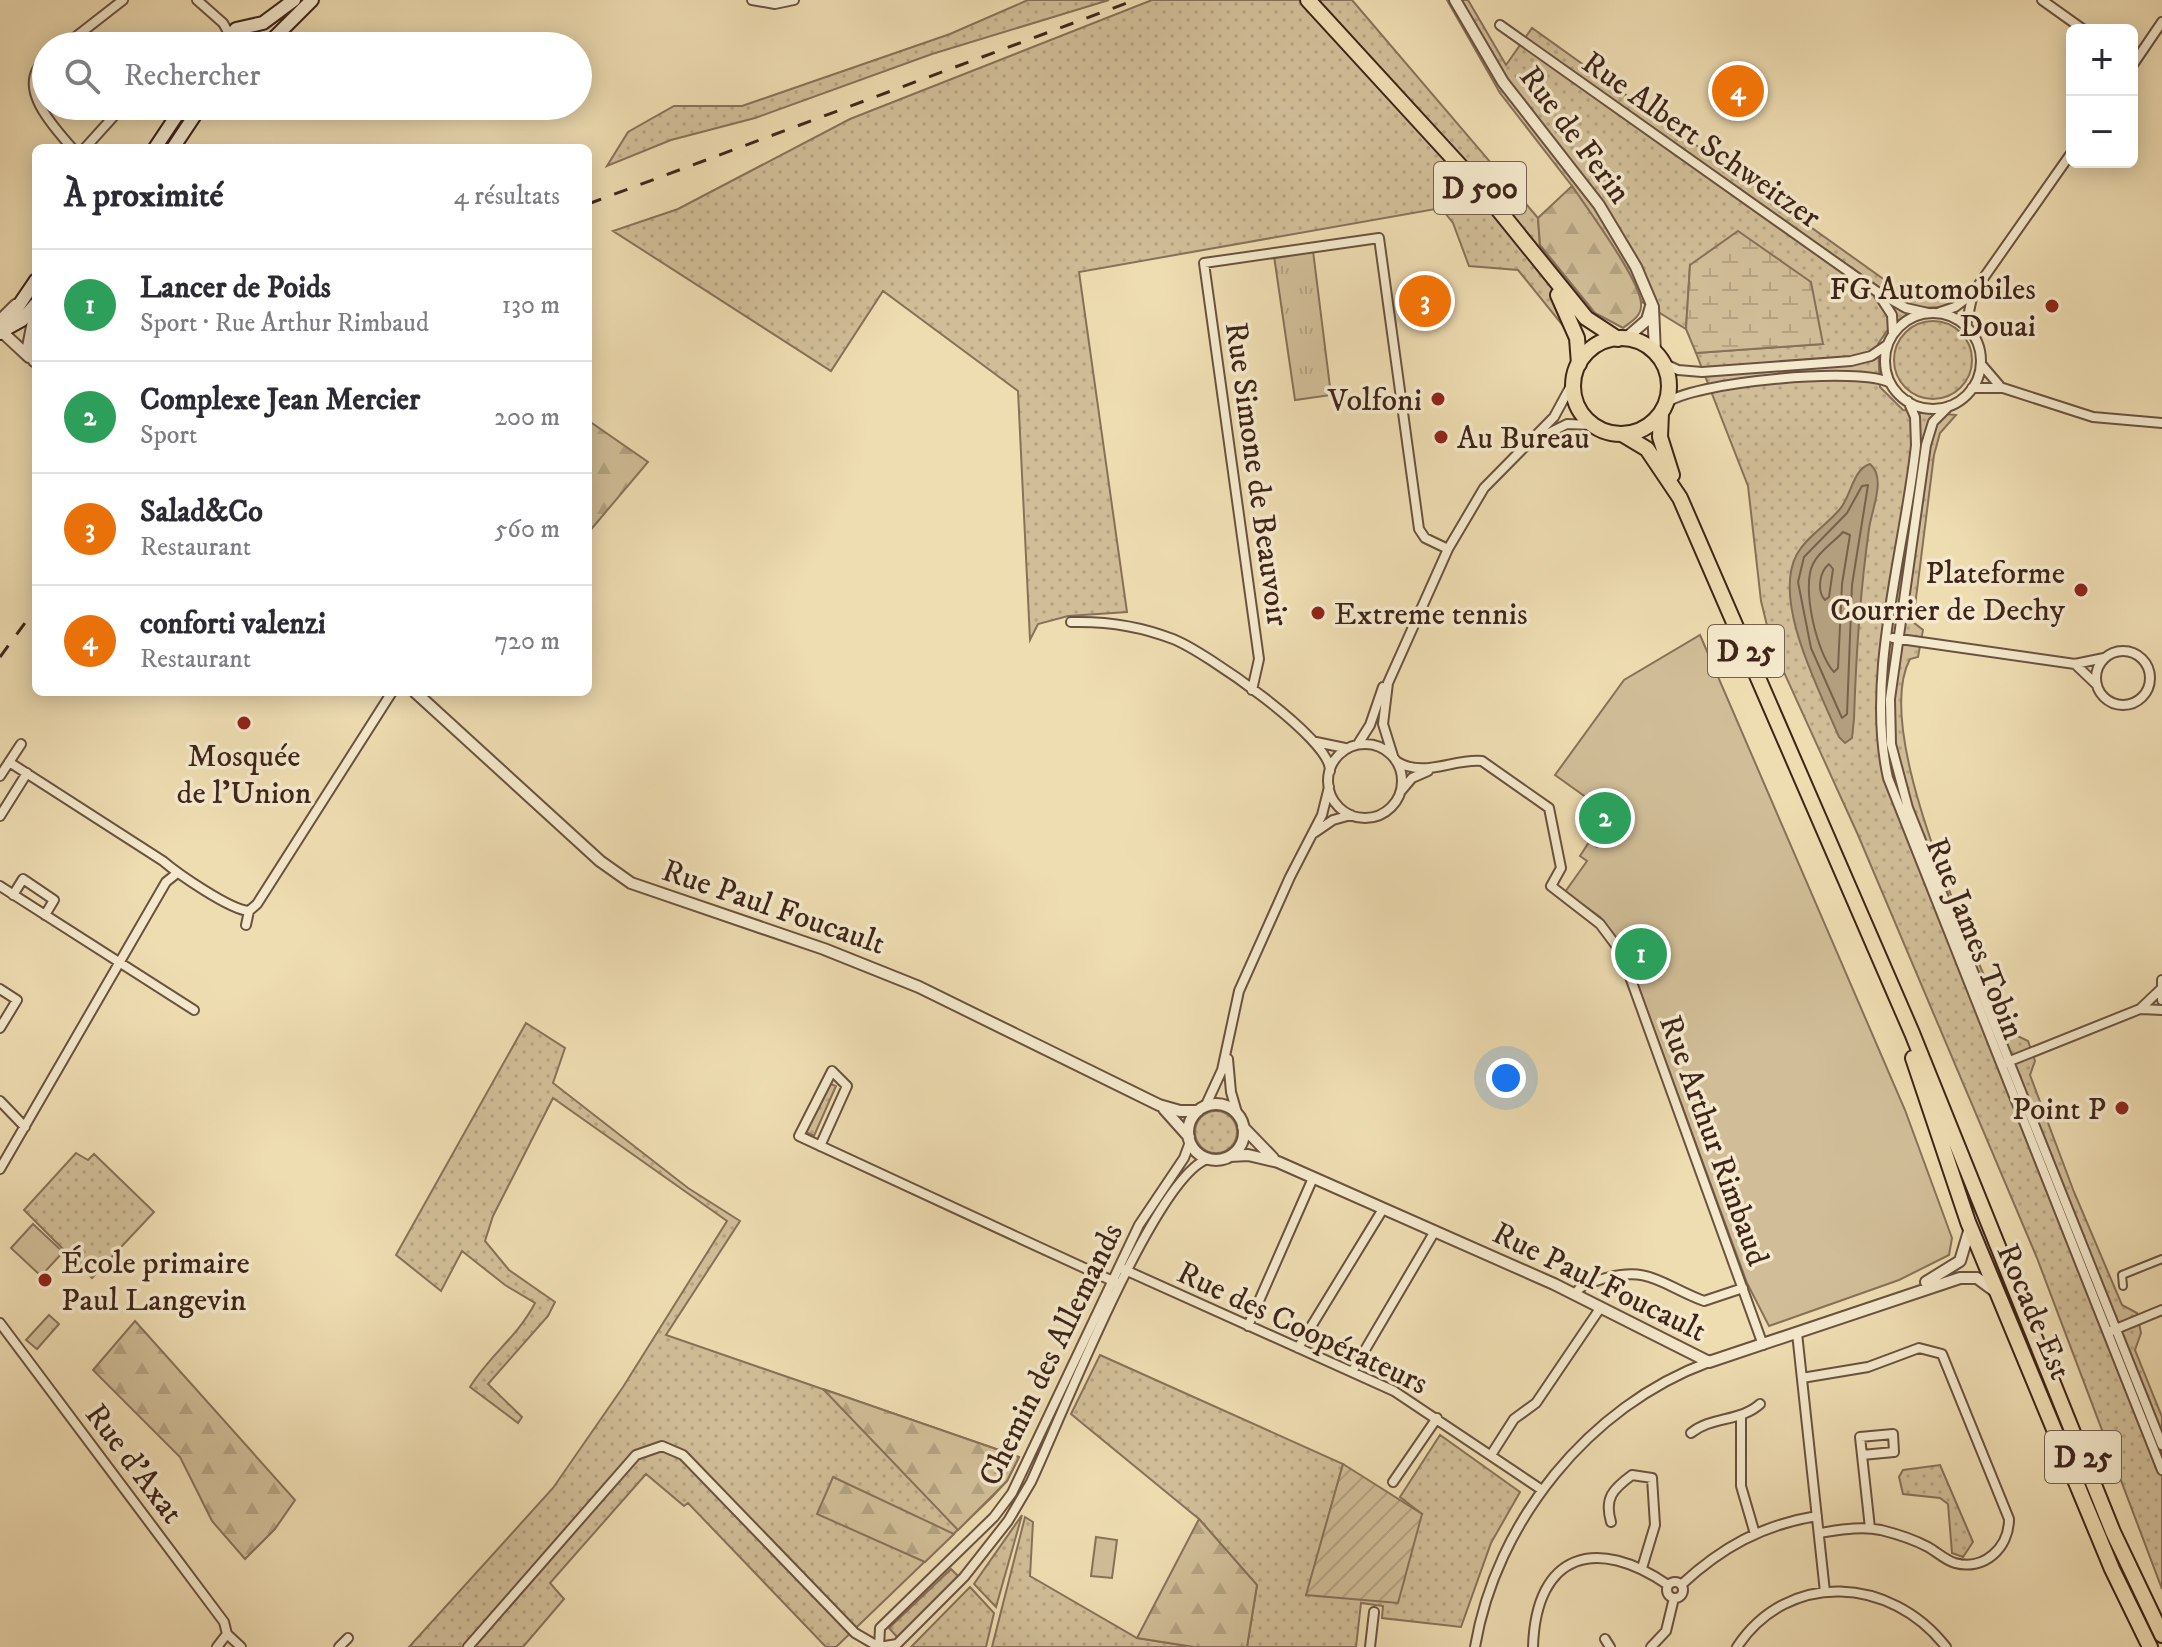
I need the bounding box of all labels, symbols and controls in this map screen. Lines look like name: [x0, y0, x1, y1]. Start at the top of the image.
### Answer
map controls: [2066, 24, 2138, 168]
button: +: [2066, 24, 2138, 96]
search box: [32, 32, 592, 120]
street label: Rue Albert Schweitzer: [1574, 43, 1828, 238]
icon: search: [60, 54, 104, 98]
text: Rechercher: [124, 58, 260, 95]
street label: Rue de Ferin: [1510, 59, 1639, 212]
pin: 4: [1712, 61, 1764, 121]
button: −: [2066, 96, 2138, 168]
road number: D 500: [1434, 162, 1526, 214]
text: À proximité: [64, 175, 224, 217]
text: 4 résultats: [454, 180, 560, 213]
text: Lancer de Poids: [140, 270, 331, 307]
place label: FG Automobiles Douai: [1829, 270, 2036, 347]
pin: 3: [1399, 271, 1451, 331]
text: 1: [85, 289, 95, 322]
text: 130 m: [502, 289, 560, 322]
marker: FG Automobiles Douai: [2043, 297, 2061, 315]
text: Sport · Rue Arthur Rimbaud: [140, 307, 429, 340]
street label: Rue Simone de Beauvoir: [1215, 320, 1297, 629]
place label: Volfoni: [1327, 381, 1422, 421]
text: Complexe Jean Mercier: [140, 382, 420, 419]
marker: Volfoni: [1429, 390, 1447, 408]
text: 2: [84, 401, 96, 434]
text: 200 m: [494, 401, 560, 434]
text: Sport: [140, 419, 197, 452]
place label: Au Bureau: [1457, 419, 1590, 459]
marker: Au Bureau: [1432, 428, 1450, 446]
text: Salad&Co: [140, 494, 263, 531]
text: 3: [85, 513, 95, 546]
text: 560 m: [494, 513, 560, 546]
text: Restaurant: [140, 531, 251, 564]
place label: Plateforme Courrier de Dechy: [1830, 554, 2066, 631]
marker: Plateforme Courrier de Dechy: [2072, 581, 2090, 599]
place label: Extreme tennis: [1334, 595, 1528, 635]
marker: Extreme tennis: [1309, 604, 1327, 622]
text: conforti valenzi: [140, 606, 326, 643]
text: 4: [83, 625, 97, 658]
text: 720 m: [494, 625, 560, 658]
road number: D 25: [1708, 625, 1784, 677]
text: Restaurant: [140, 643, 251, 676]
marker: Mosquée de l'Union: [235, 714, 253, 732]
place label: Mosquée de l'Union: [176, 737, 312, 814]
pin: 2: [1579, 788, 1631, 848]
street label: Rue James Tobin: [1916, 832, 2033, 1046]
street label: Rue Paul Foucault: [657, 851, 890, 965]
pin: 1: [1615, 924, 1667, 984]
street label: Rue Arthur Rimbaud: [1649, 1010, 1777, 1271]
your location: [1486, 1058, 1526, 1098]
place label: Point P: [2012, 1090, 2106, 1130]
marker: Point P: [2113, 1099, 2131, 1117]
street label: Rue Paul Foucault: [1486, 1214, 1713, 1352]
street label: Chemin des Allemands: [971, 1217, 1133, 1493]
street label: Rocade Est: [1987, 1238, 2080, 1386]
place label: École primaire Paul Langevin: [61, 1244, 250, 1321]
street label: Rue des Coopérateurs: [1170, 1253, 1434, 1404]
marker: École primaire Paul Langevin: [36, 1271, 54, 1289]
street label: Rue d'Axat: [75, 1396, 191, 1532]
road number: D 25: [2045, 1431, 2121, 1483]

